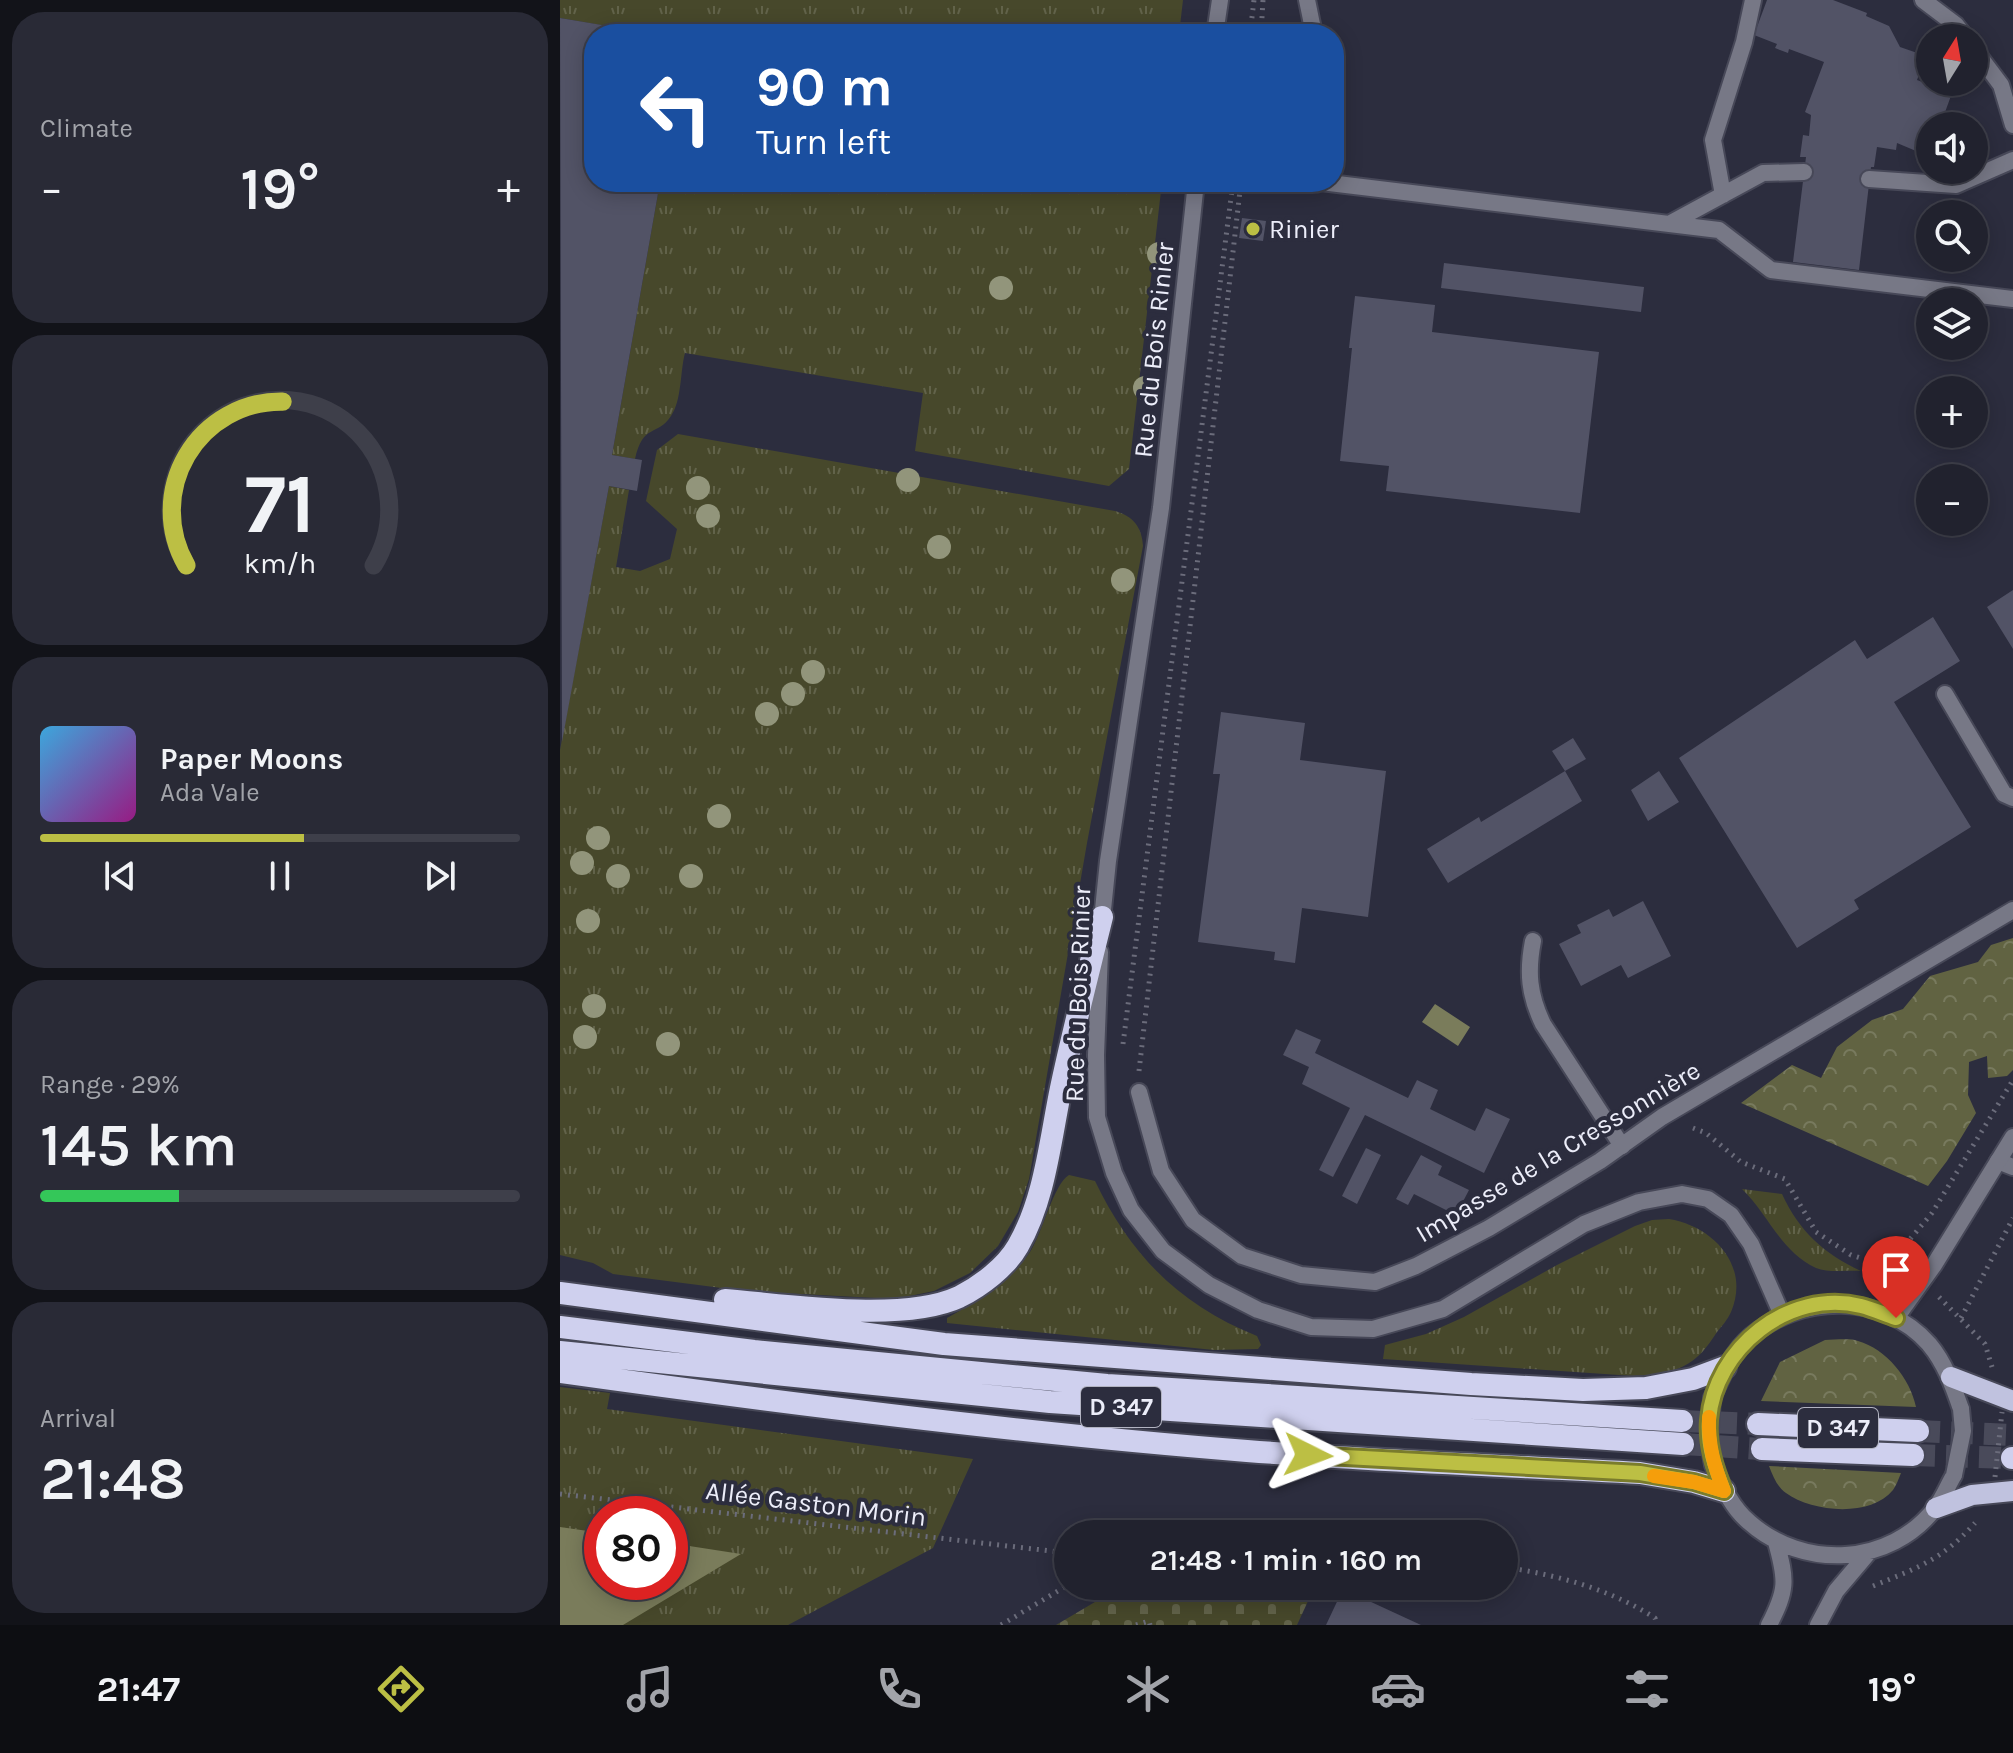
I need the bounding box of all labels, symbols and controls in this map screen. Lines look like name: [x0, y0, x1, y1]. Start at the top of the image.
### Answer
north arrow: [1916, 24, 1988, 96]
map controls: [1916, 24, 1988, 536]
text: 90 m: [756, 54, 893, 119]
icon: left: [624, 56, 728, 160]
button: sound: [1916, 112, 1988, 184]
text: Climate: [40, 113, 133, 144]
text: Turn left: [756, 121, 891, 163]
text: 19°: [240, 154, 320, 224]
text: −: [40, 163, 63, 214]
text: +: [497, 163, 520, 214]
button: search: [1916, 200, 1988, 272]
place label: Rinier: [1269, 214, 1339, 245]
marker: Rinier: [1244, 220, 1262, 238]
street label: Rue du Bois Rinier: [1127, 240, 1181, 459]
button: layers: [1916, 288, 1988, 360]
button: +: [1916, 376, 1988, 448]
text: 71: [244, 455, 316, 552]
button: −: [1916, 464, 1988, 536]
text: km/h: [244, 547, 316, 580]
text: Paper Moons: [160, 741, 343, 777]
text: Ada Vale: [160, 777, 260, 808]
icon: previous: [98, 854, 142, 898]
icon: pause: [258, 854, 302, 898]
icon: next: [418, 854, 462, 898]
street label: Rue du Bois Rinier: [1059, 885, 1097, 1103]
street label: Impasse de la Cressonnière: [1410, 1055, 1706, 1249]
text: Range · 29%: [40, 1069, 180, 1100]
text: 145 km: [40, 1110, 237, 1180]
pin: [1862, 1236, 1930, 1318]
icon: arrive: [1874, 1248, 1918, 1292]
road number: D 347: [1081, 1387, 1161, 1427]
text: Arrival: [40, 1403, 116, 1434]
road number: D 347: [1798, 1408, 1878, 1448]
position arrow: [1266, 1413, 1350, 1497]
text: 21:48: [40, 1444, 186, 1514]
street label: Allée Gaston Morin: [704, 1475, 928, 1533]
speed limit sign: 80: [584, 1496, 688, 1600]
text: 21:48 · 1 min · 160 m: [1150, 1542, 1422, 1578]
icon: directions: [373, 1661, 429, 1717]
icon: music: [622, 1661, 678, 1717]
icon: phone: [871, 1661, 927, 1717]
icon: climate: [1120, 1661, 1176, 1717]
icon: car: [1370, 1661, 1426, 1717]
icon: filters: [1619, 1661, 1675, 1717]
text: 21:47: [97, 1668, 180, 1710]
text: 19°: [1868, 1668, 1916, 1710]

